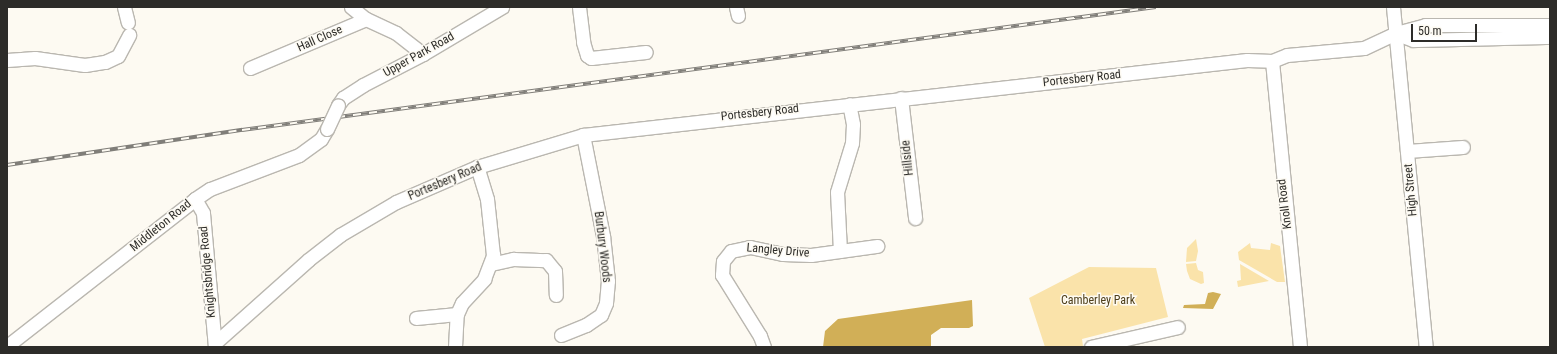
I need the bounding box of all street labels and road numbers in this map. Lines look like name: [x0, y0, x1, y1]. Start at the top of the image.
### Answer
street label: Hall Close: [295, 23, 345, 55]
street label: Upper Park Road: [381, 30, 457, 80]
street label: Portesbery Road: [1042, 68, 1122, 90]
street label: Portesbery Road: [720, 102, 800, 124]
street label: Hillside: [899, 140, 917, 176]
street label: Portesbery Road: [406, 160, 484, 204]
street label: High Street: [1402, 163, 1420, 217]
street label: Knoll Road: [1275, 178, 1295, 230]
street label: Middleton Road: [128, 197, 194, 255]
street label: Burbury Woods: [590, 211, 614, 283]
street label: Knightsbridge Road: [197, 225, 219, 319]
street label: Langley Drive: [746, 241, 810, 261]

